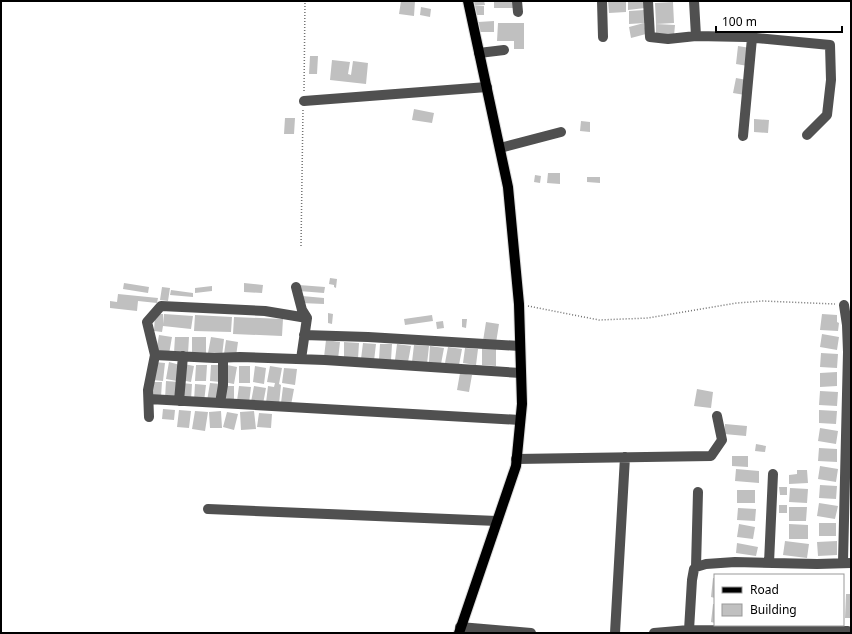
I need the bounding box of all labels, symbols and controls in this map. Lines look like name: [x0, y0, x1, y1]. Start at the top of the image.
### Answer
scale bar: [716, 8, 842, 34]
text: 100 m: [722, 13, 757, 30]
legend: [714, 574, 844, 626]
text: Road: [750, 581, 779, 598]
text: Building: [750, 601, 797, 618]

